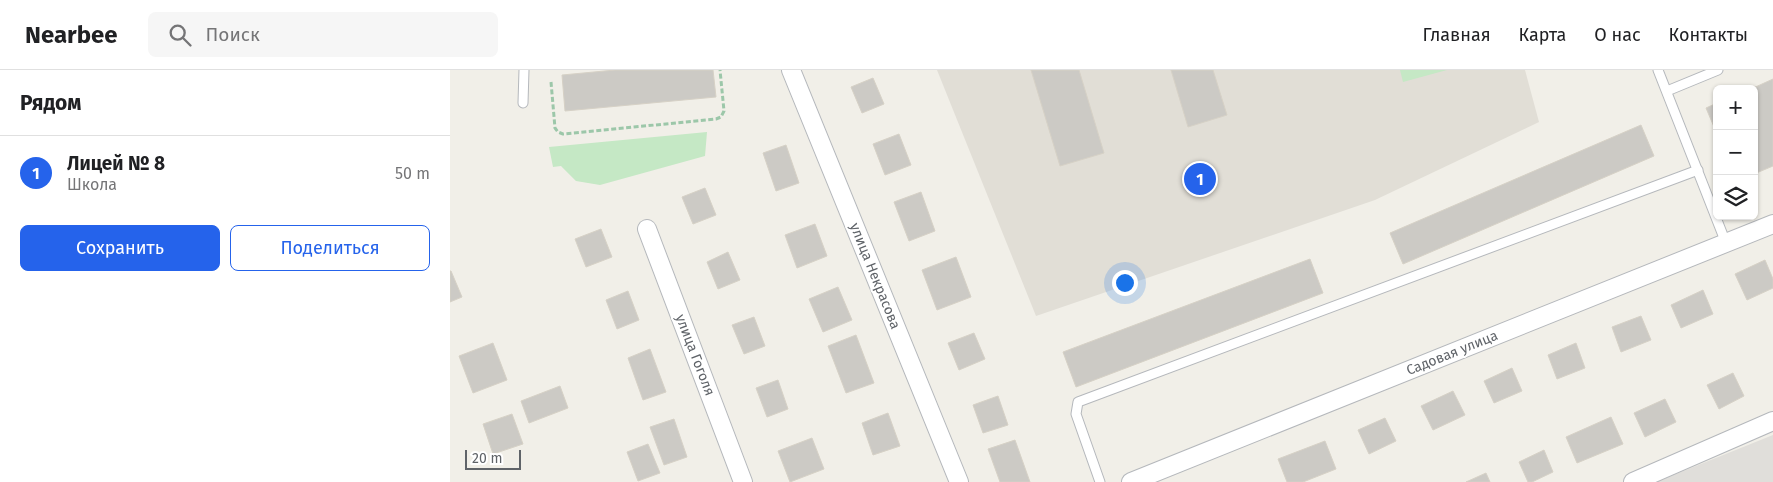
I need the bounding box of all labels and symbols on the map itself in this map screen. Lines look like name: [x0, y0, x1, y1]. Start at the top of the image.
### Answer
pin: 1: [1184, 160, 1216, 198]
street label: улица Некрасова: [846, 220, 904, 332]
your location: [1112, 270, 1138, 296]
street label: улица Гоголя: [672, 312, 718, 398]
street label: Садовая улица: [1404, 327, 1500, 379]
scale bar: [465, 447, 521, 470]

